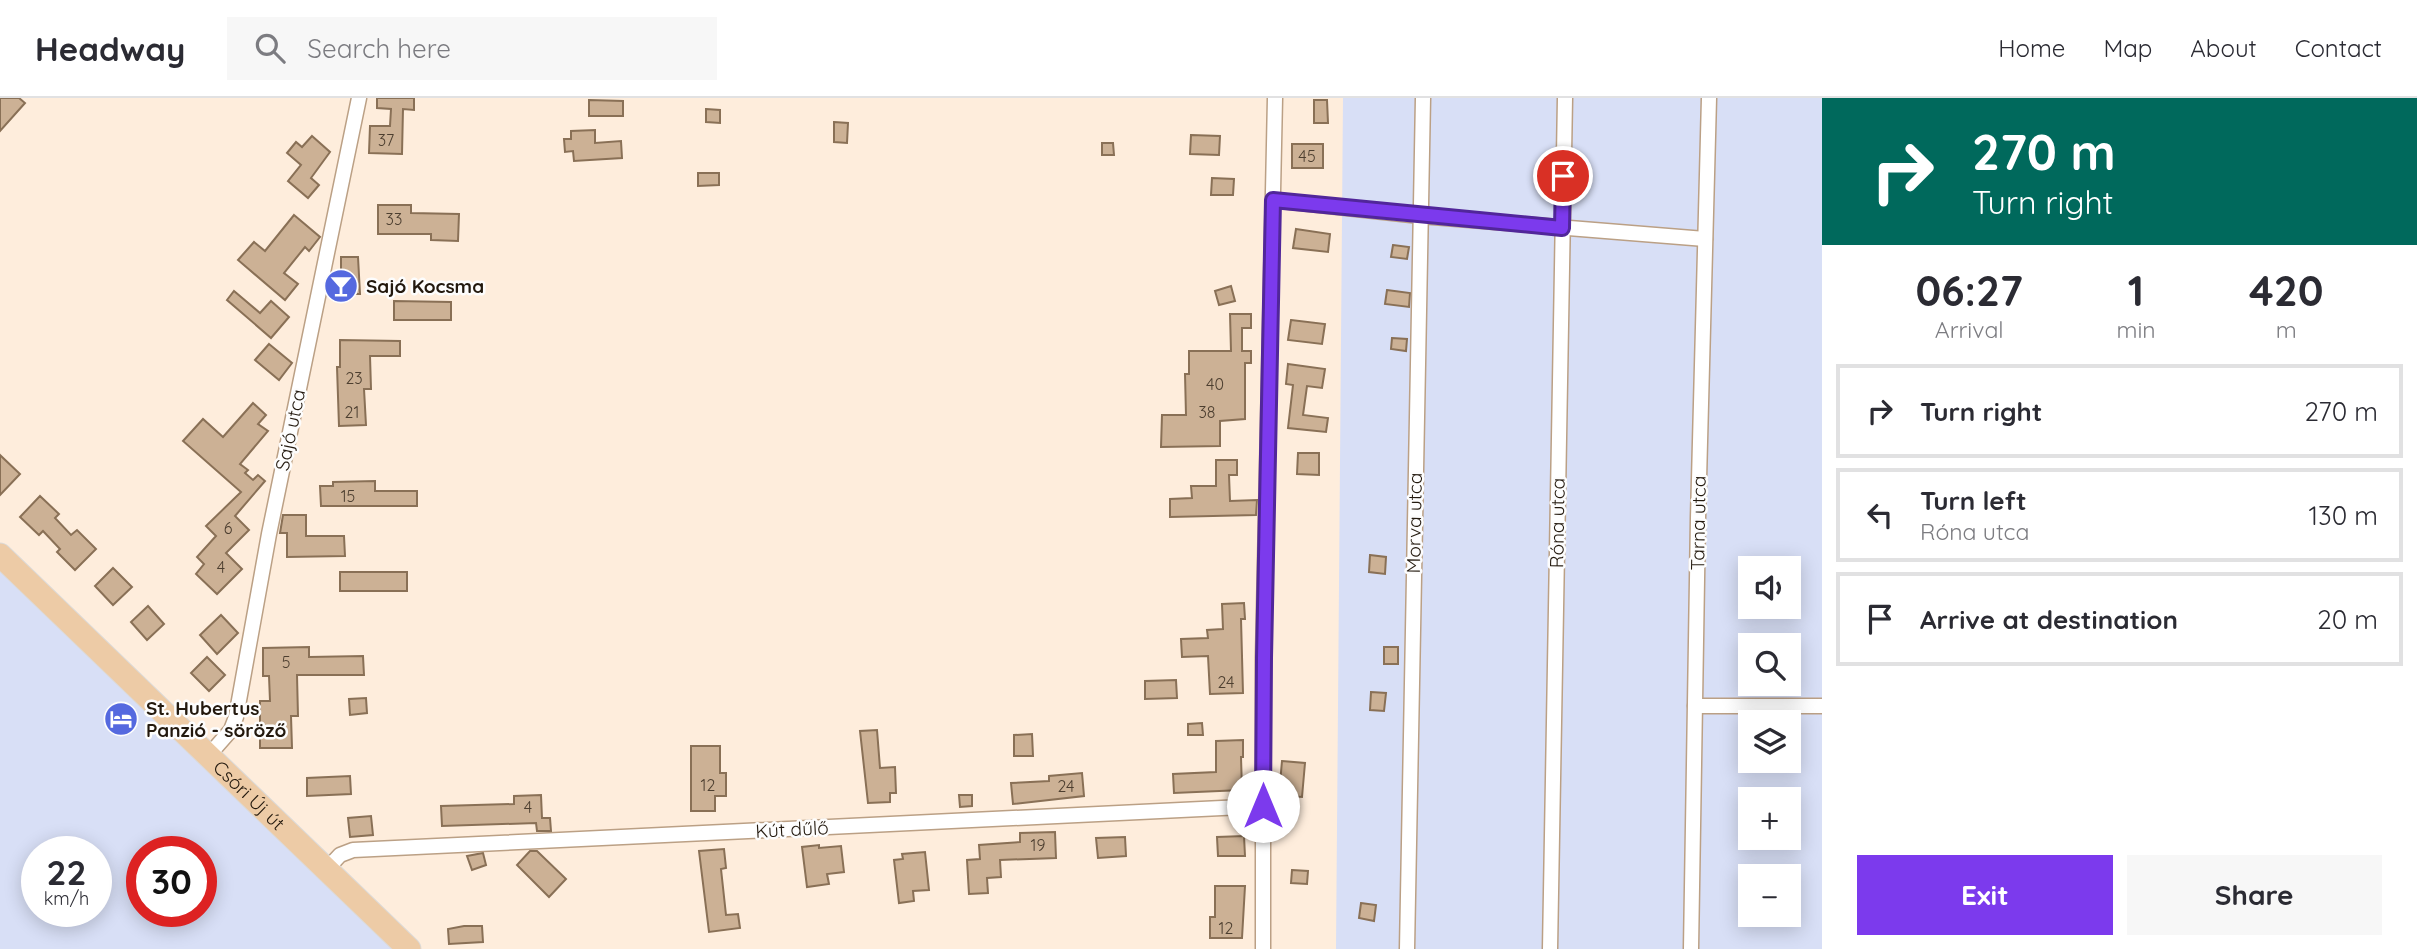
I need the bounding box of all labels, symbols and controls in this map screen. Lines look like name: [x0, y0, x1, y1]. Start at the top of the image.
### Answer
search box: [227, 17, 717, 80]
text: Headway: [35, 28, 185, 69]
icon: search: [251, 29, 289, 67]
text: Search here: [307, 32, 451, 65]
text: Home: [1998, 33, 2065, 63]
text: Map: [2103, 33, 2152, 63]
text: About: [2190, 33, 2257, 63]
text: Contact: [2295, 33, 2382, 63]
text: 270 m: [1972, 121, 2116, 182]
icon: right: [1857, 126, 1948, 217]
house number: 37: [378, 130, 394, 150]
house number: 45: [1298, 146, 1316, 166]
pin: [1533, 146, 1593, 206]
icon: arrive: [1544, 157, 1582, 195]
text: Turn right: [1972, 182, 2113, 222]
house number: 33: [386, 209, 402, 229]
text: 06:27: [1915, 264, 2023, 317]
text: 1: [2128, 264, 2144, 317]
text: 420: [2249, 264, 2323, 317]
bar icon: Sajó Kocsma: [322, 267, 360, 305]
place label: Sajó Kocsma: [366, 274, 484, 298]
text: Arrival: [1935, 315, 2004, 344]
text: min: [2116, 315, 2156, 344]
text: m: [2276, 315, 2297, 344]
house number: 23: [345, 368, 363, 388]
house number: 40: [1206, 374, 1224, 394]
street label: Sajó utca: [270, 387, 310, 473]
icon: right: [1861, 392, 1899, 430]
text: Turn right: [1920, 395, 2042, 428]
text: 270 m: [2304, 395, 2378, 428]
house number: 21: [345, 402, 359, 422]
house number: 38: [1198, 402, 1216, 422]
street label: Morva utca: [1401, 472, 1427, 574]
street label: Tarna utca: [1685, 475, 1711, 571]
street label: Róna utca: [1544, 478, 1570, 568]
text: Turn left: [1920, 484, 2027, 517]
house number: 15: [341, 486, 355, 506]
icon: left: [1861, 496, 1899, 534]
text: 130 m: [2308, 499, 2378, 532]
text: Róna utca: [1920, 517, 2029, 546]
house number: 6: [224, 518, 233, 538]
map controls: [1738, 556, 1801, 927]
button: sound: [1738, 556, 1801, 619]
house number: 4: [217, 557, 225, 577]
icon: arrive: [1861, 600, 1899, 638]
text: Arrive at destination: [1920, 603, 2178, 636]
text: 20 m: [2317, 603, 2378, 636]
button: search: [1738, 633, 1801, 696]
house number: 5: [282, 652, 290, 672]
house number: 24: [1217, 672, 1235, 692]
place label: St. Hubertus Panzió - söröző: [146, 696, 286, 742]
hotel icon: St. Hubertus Panzió - söröző: [102, 700, 140, 738]
button: layers: [1738, 710, 1801, 773]
street label: Csóri Új út: [208, 755, 290, 835]
position arrow: [1226, 769, 1300, 843]
house number: 12: [701, 775, 716, 795]
house number: 24: [1057, 776, 1075, 796]
button: +: [1738, 787, 1801, 850]
house number: 4: [524, 797, 532, 817]
street label: Kút dűlő: [755, 815, 829, 843]
house number: 19: [1031, 835, 1045, 855]
speed limit sign: 30: [126, 836, 217, 927]
text: 22: [47, 850, 86, 894]
button: Exit: [1857, 855, 2113, 935]
button: Share: [2127, 855, 2382, 935]
button: −: [1738, 864, 1801, 927]
text: km/h: [44, 887, 89, 910]
house number: 12: [1219, 918, 1234, 938]

